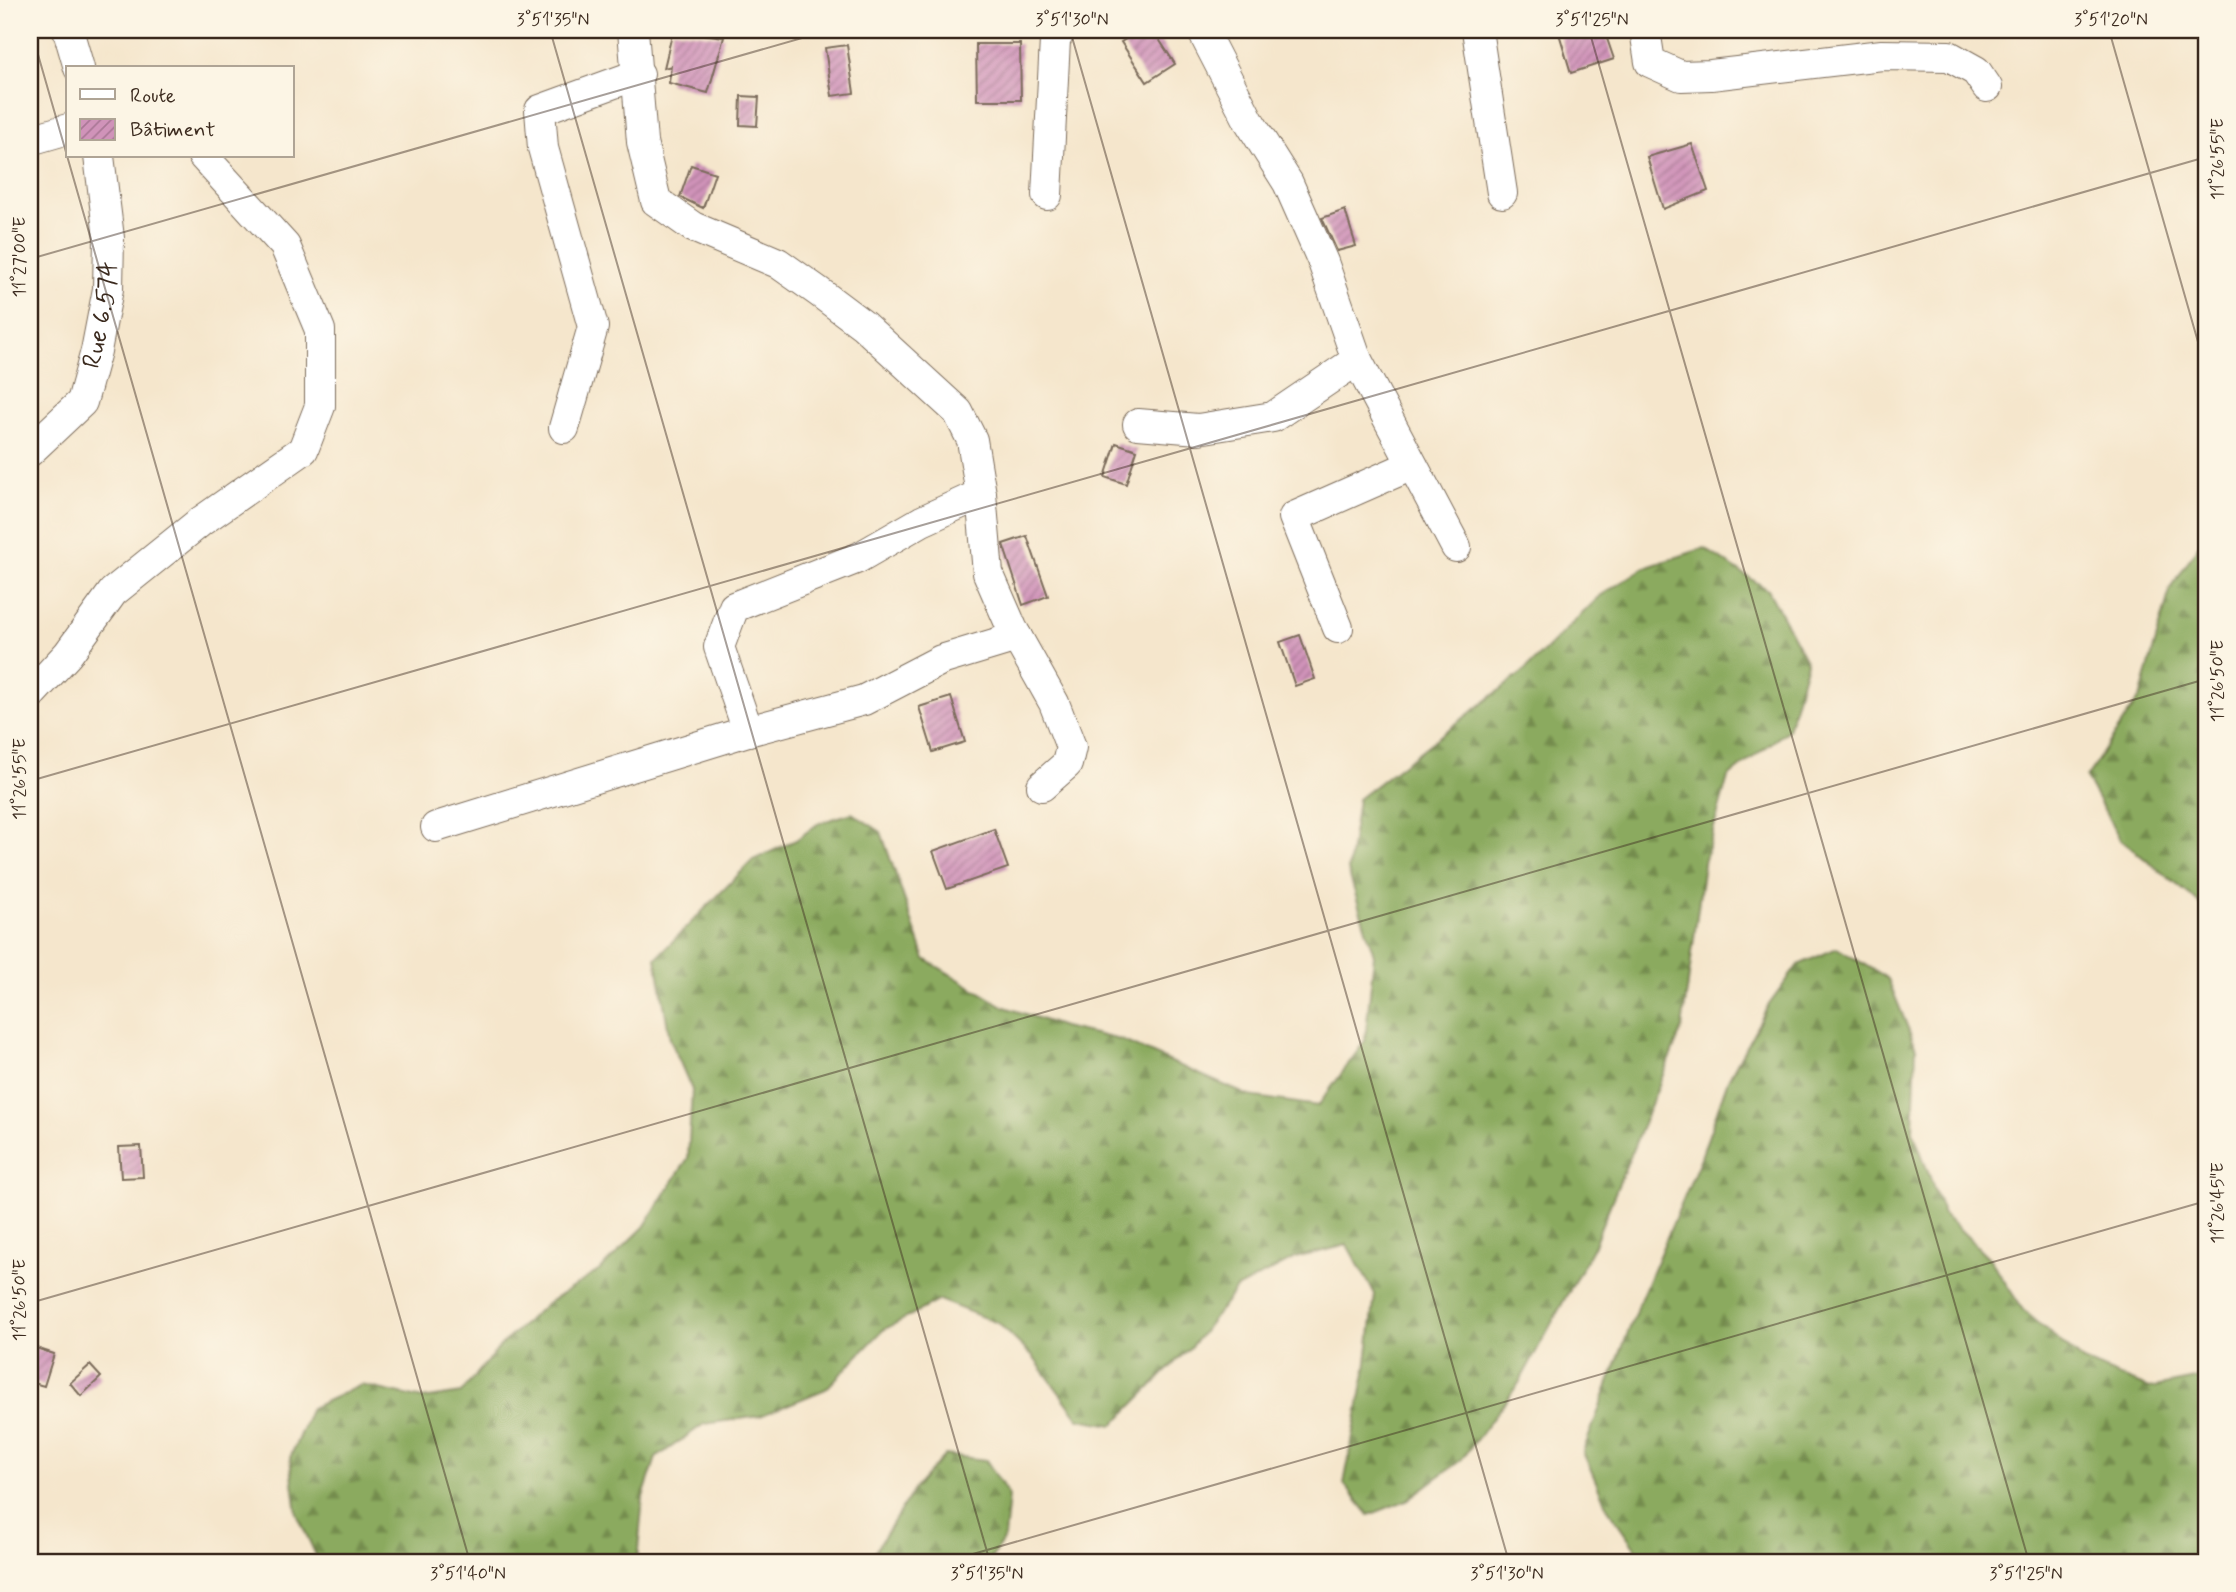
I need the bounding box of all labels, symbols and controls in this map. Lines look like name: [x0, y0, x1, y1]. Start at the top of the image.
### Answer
text: 3°51'35"N: [517, 8, 589, 32]
text: 3°51'30"N: [1035, 8, 1109, 32]
text: 3°51'25"N: [1555, 8, 1629, 32]
text: 3°51'20"N: [2074, 8, 2148, 32]
legend: [66, 66, 294, 158]
text: Route: [130, 82, 176, 110]
text: Bâtiment: [130, 116, 215, 144]
text: 11°26'55"E: [2206, 118, 2230, 200]
text: 11°27'00"E: [8, 217, 32, 297]
street label: Rue 6.574: [75, 261, 126, 372]
text: 11°26'50"E: [2206, 640, 2230, 722]
text: 11°26'55"E: [8, 738, 32, 820]
text: 11°26'45"E: [2206, 1162, 2230, 1244]
text: 11°26'50"E: [8, 1259, 32, 1341]
text: 3°51'40"N: [430, 1562, 506, 1586]
text: 3°51'35"N: [951, 1562, 1023, 1586]
text: 3°51'30"N: [1470, 1562, 1544, 1586]
text: 3°51'25"N: [1989, 1562, 2063, 1586]

